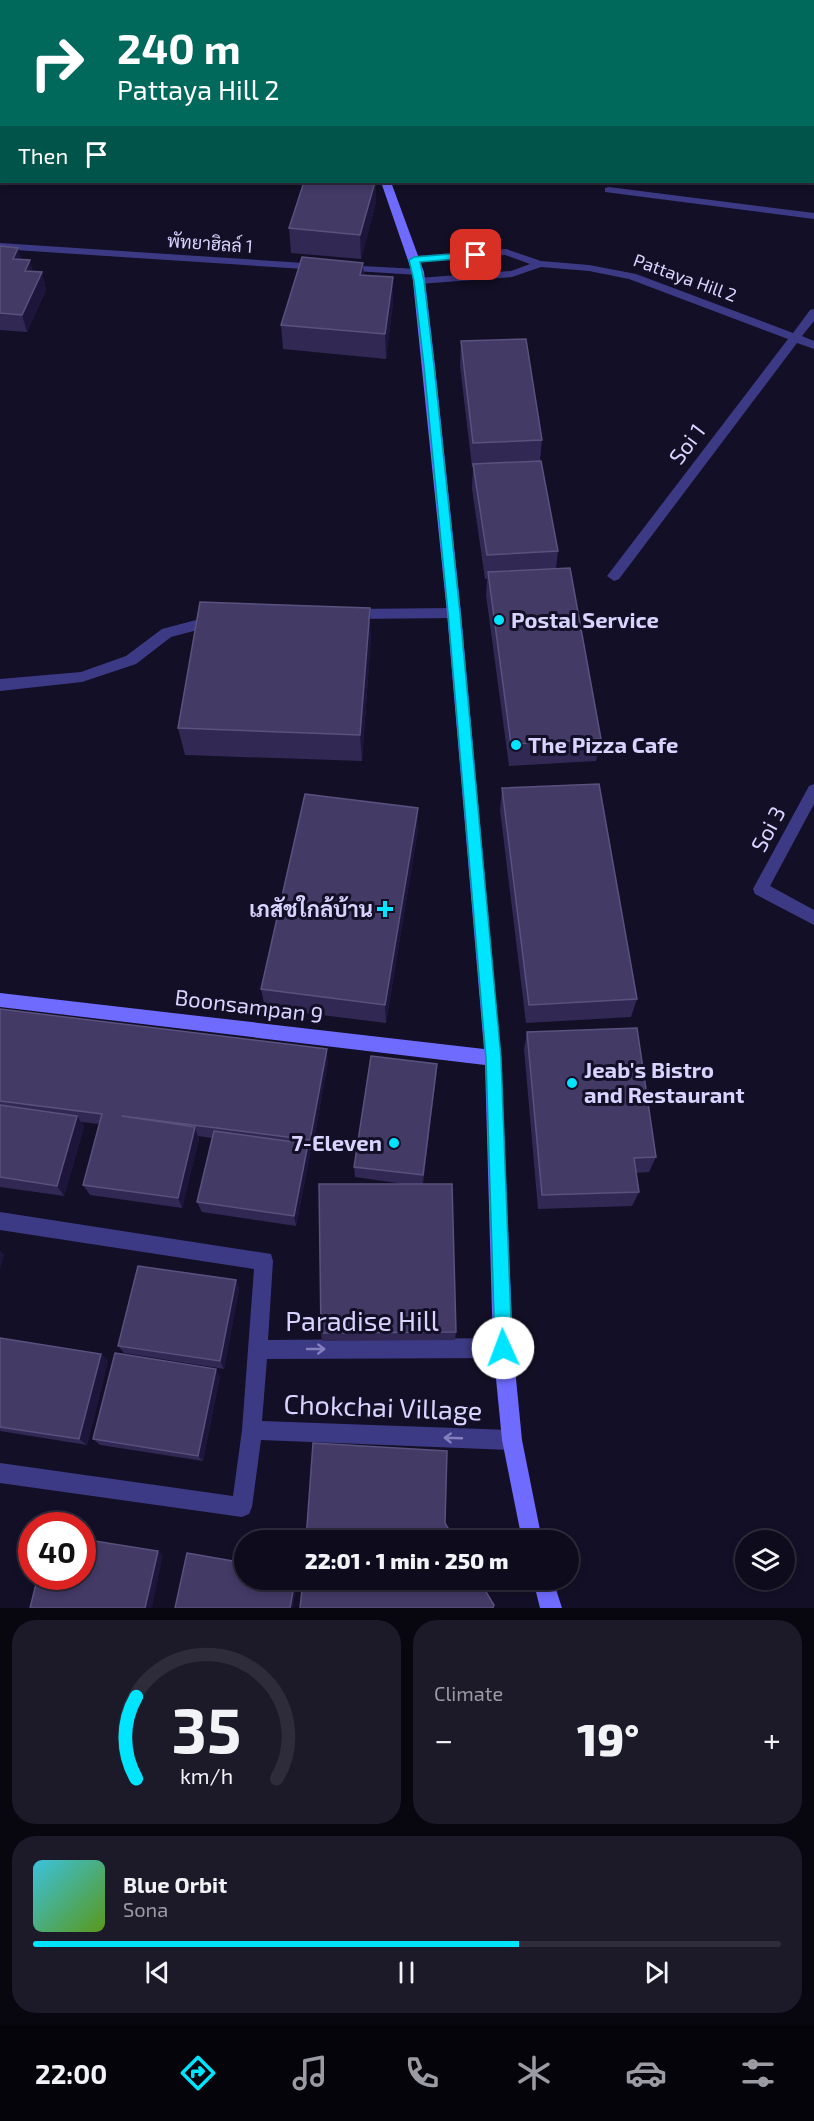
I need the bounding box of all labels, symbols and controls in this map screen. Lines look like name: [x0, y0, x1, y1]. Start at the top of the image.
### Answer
text: 240 m: [117, 22, 241, 72]
icon: right: [18, 24, 96, 102]
text: Pattaya Hill 2: [117, 73, 279, 105]
icon: arrive: [80, 138, 113, 171]
text: Then: [18, 142, 68, 168]
street label: พัทยาฮิลล์ 1: [166, 228, 254, 257]
pin: [450, 229, 501, 280]
icon: arrive: [459, 238, 492, 271]
street label: Pattaya Hill 2: [631, 248, 740, 306]
street label: Soi 1: [663, 418, 710, 469]
place label: Postal Service: [511, 606, 659, 632]
marker: Postal Service: [492, 613, 506, 627]
place label: The Pizza Cafe: [528, 731, 678, 757]
marker: The Pizza Cafe: [509, 738, 523, 752]
street label: Soi 3: [745, 801, 790, 856]
place label: เภสัชใกล้บ้าน: [249, 895, 373, 921]
marker: เภสัชใกล้บ้าน: [378, 902, 392, 916]
street label: Boonsampan 9: [174, 983, 325, 1027]
place label: Jeab's Bistro and Restaurant: [584, 1056, 745, 1107]
marker: Jeab's Bistro and Restaurant: [565, 1076, 579, 1090]
place label: 7-Eleven: [292, 1129, 382, 1155]
marker: 7-Eleven: [387, 1136, 401, 1150]
street label: Paradise Hill: [285, 1304, 439, 1336]
position arrow: [471, 1316, 535, 1380]
one-way arrow: [305, 1343, 325, 1355]
street label: Chokchai Village: [283, 1387, 483, 1426]
one-way arrow: [444, 1433, 464, 1444]
speed limit sign: 40: [18, 1512, 96, 1590]
map controls: [735, 1530, 795, 1590]
button: layers: [735, 1530, 795, 1590]
text: 22:01 · 1 min · 250 m: [305, 1547, 508, 1573]
text: Climate: [434, 1681, 503, 1705]
text: 35: [172, 1691, 241, 1766]
text: 19°: [577, 1711, 639, 1765]
text: −: [434, 1719, 453, 1759]
text: +: [763, 1719, 781, 1759]
text: km/h: [180, 1763, 233, 1788]
text: Blue Orbit: [123, 1871, 227, 1897]
text: Sona: [123, 1897, 168, 1921]
icon: previous: [141, 1956, 174, 1989]
icon: pause: [390, 1956, 423, 1989]
icon: next: [640, 1956, 673, 1989]
icon: directions: [177, 2052, 219, 2094]
icon: music: [289, 2052, 331, 2094]
icon: phone: [401, 2052, 443, 2094]
icon: climate: [513, 2052, 555, 2094]
icon: car: [625, 2052, 667, 2094]
icon: filters: [737, 2052, 779, 2094]
text: 22:00: [35, 2057, 107, 2089]

